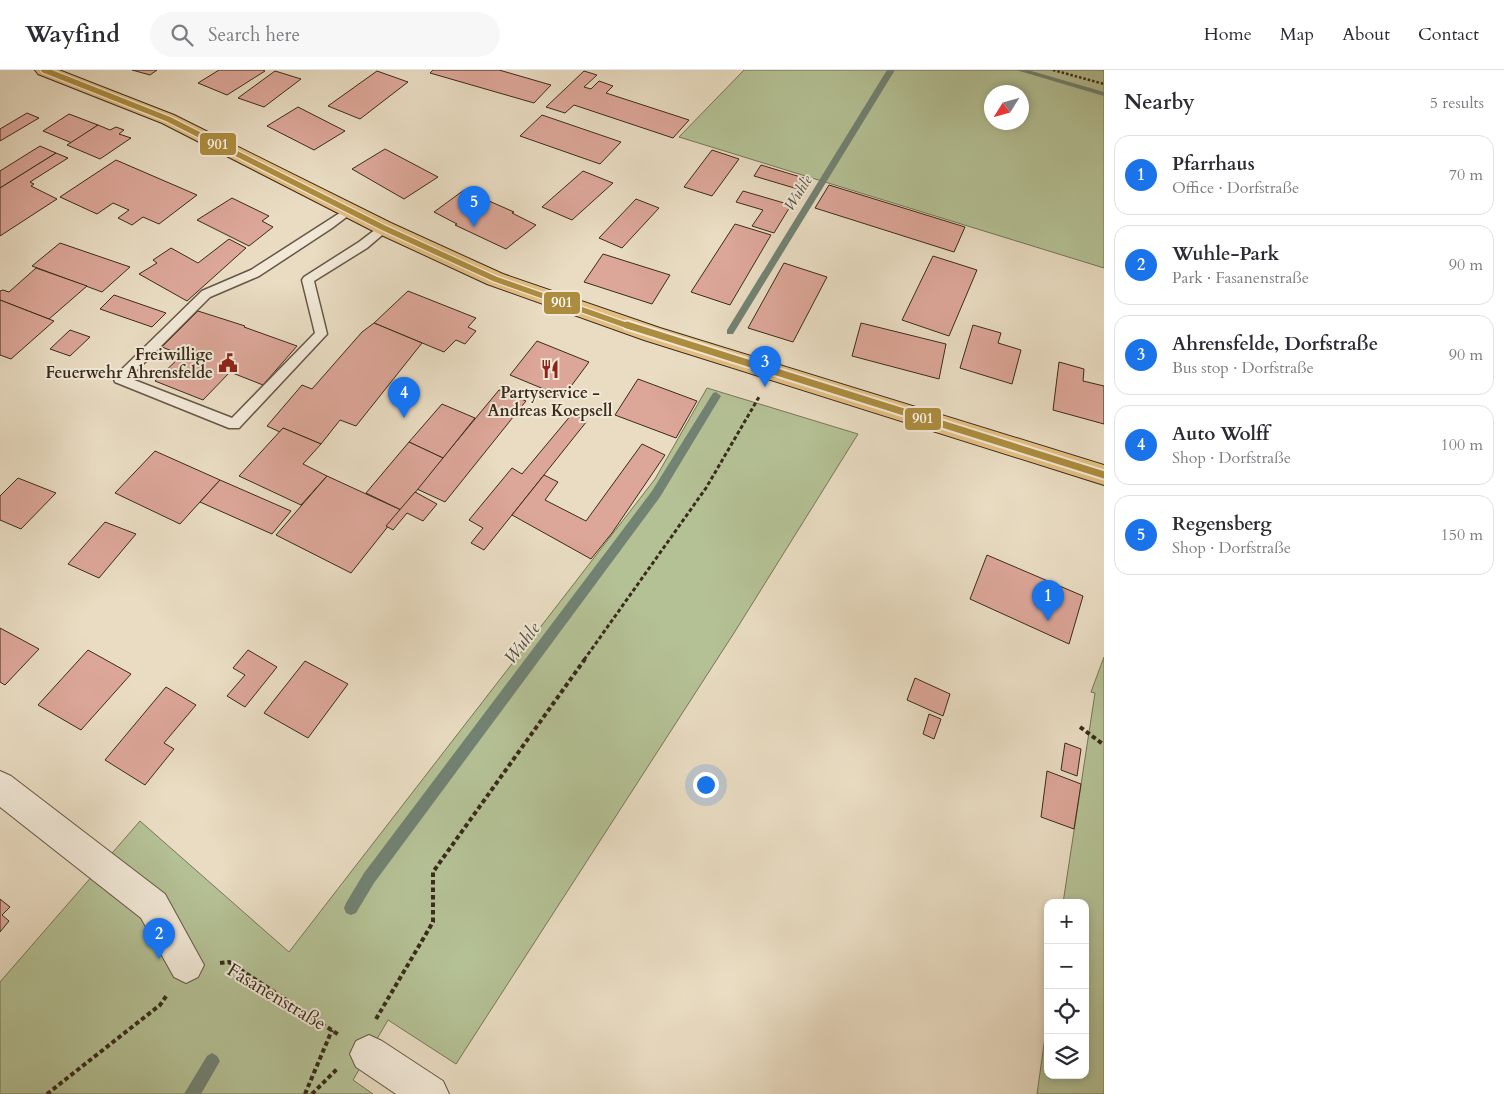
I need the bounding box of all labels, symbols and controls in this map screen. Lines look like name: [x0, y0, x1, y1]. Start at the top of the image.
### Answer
search box: [150, 12, 500, 57]
text: Wayfind: [25, 18, 120, 51]
icon: search: [168, 21, 196, 49]
text: Search here: [208, 22, 300, 48]
text: Home: [1204, 22, 1252, 47]
text: Map: [1280, 22, 1314, 47]
text: About: [1342, 22, 1390, 47]
text: Contact: [1418, 22, 1479, 47]
north arrow: [984, 85, 1029, 130]
text: Nearby: [1124, 88, 1195, 117]
text: 5 results: [1430, 92, 1484, 114]
line badge: 901: [199, 132, 237, 156]
text: 901: [207, 135, 229, 154]
text: Pfarrhaus: [1172, 151, 1255, 177]
text: 1: [1137, 164, 1145, 186]
text: 70 m: [1449, 164, 1483, 186]
water label: Wuhle: [779, 171, 817, 215]
text: Office · Dorfstraße: [1172, 177, 1299, 199]
pin: 5: [458, 186, 490, 227]
text: Wuhle-Park: [1172, 241, 1279, 267]
text: 2: [1137, 254, 1145, 276]
text: 90 m: [1449, 254, 1483, 276]
text: Park · Fasanenstraße: [1172, 267, 1309, 289]
line badge: 901: [543, 291, 581, 315]
text: 901: [551, 293, 573, 312]
text: Ahrensfelde, Dorfstraße: [1172, 331, 1378, 357]
place label: Freiwillige Feuerwehr Ahrensfelde: [45, 344, 213, 384]
text: 3: [1137, 344, 1145, 366]
text: 90 m: [1449, 344, 1483, 366]
pin: 3: [749, 346, 781, 387]
public building icon: Freiwillige Feuerwehr Ahrensfelde: [217, 352, 239, 374]
text: Bus stop · Dorfstraße: [1172, 357, 1314, 379]
restaurant icon: Partyservice - Andreas Koepsell: [539, 358, 561, 380]
pin: 4: [388, 377, 420, 418]
place label: Partyservice - Andreas Koepsell: [488, 382, 613, 422]
line badge: 901: [904, 407, 942, 431]
text: 901: [912, 409, 934, 428]
text: Auto Wolff: [1172, 421, 1269, 447]
text: 4: [1137, 434, 1145, 456]
text: 100 m: [1441, 434, 1483, 456]
text: Shop · Dorfstraße: [1172, 447, 1291, 469]
text: Regensberg: [1172, 511, 1272, 537]
text: 5: [1137, 524, 1145, 546]
text: 150 m: [1441, 524, 1483, 546]
text: Shop · Dorfstraße: [1172, 537, 1291, 559]
pin: 1: [1032, 580, 1064, 621]
water label: Wuhle: [498, 616, 547, 669]
your location: [693, 772, 719, 798]
map controls: [1044, 899, 1089, 1079]
button: +: [1044, 899, 1089, 944]
pin: 2: [143, 918, 175, 959]
button: −: [1044, 944, 1089, 989]
street label: Fasanenstraße: [222, 957, 331, 1037]
button: locate: [1044, 989, 1089, 1034]
button: layers: [1044, 1034, 1089, 1079]

